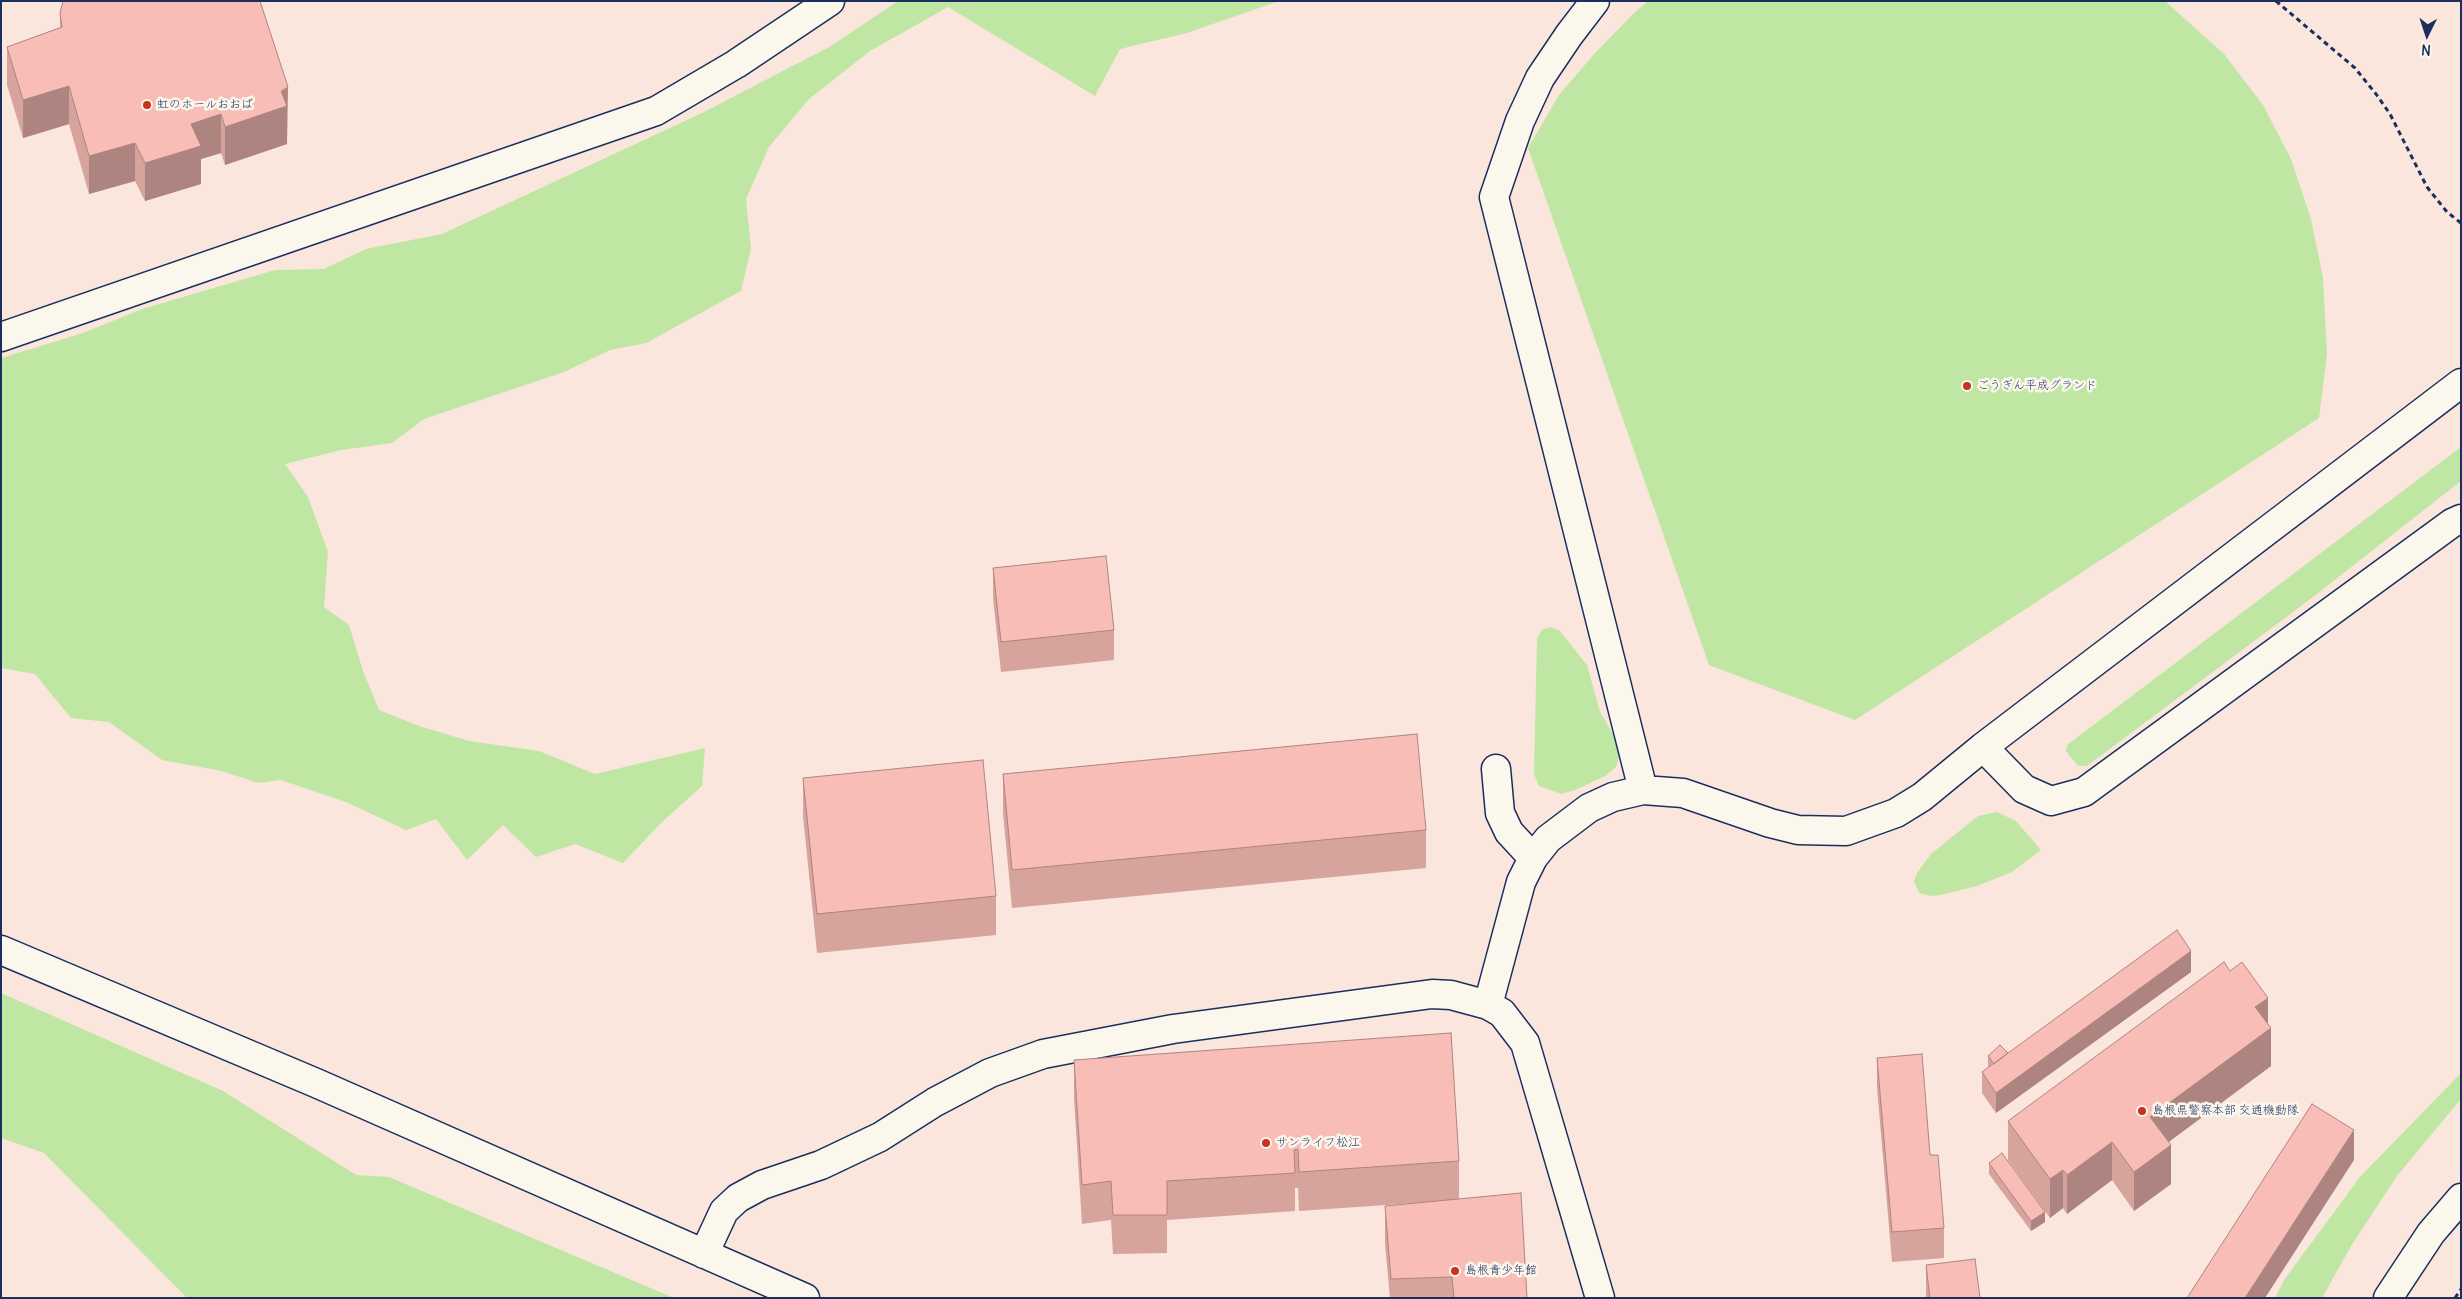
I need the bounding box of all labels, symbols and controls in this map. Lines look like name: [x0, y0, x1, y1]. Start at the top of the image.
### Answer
north arrow: [2402, 10, 2452, 60]
text: N: [2420, 41, 2431, 59]
place label: 虹のホールおおば: [157, 98, 253, 112]
marker: 虹のホールおおば: [141, 99, 153, 111]
place label: ごうぎん平成グランド: [1977, 379, 2097, 393]
marker: ごうぎん平成グランド: [1961, 380, 1973, 392]
place label: 島根県警察本部 交通機動隊: [2152, 1104, 2299, 1118]
marker: 島根県警察本部 交通機動隊: [2136, 1105, 2148, 1117]
place label: サンライフ松江: [1276, 1136, 1360, 1150]
marker: サンライフ松江: [1260, 1137, 1272, 1149]
place label: 島根青少年館: [1465, 1264, 1537, 1278]
marker: 島根青少年館: [1449, 1265, 1461, 1277]

